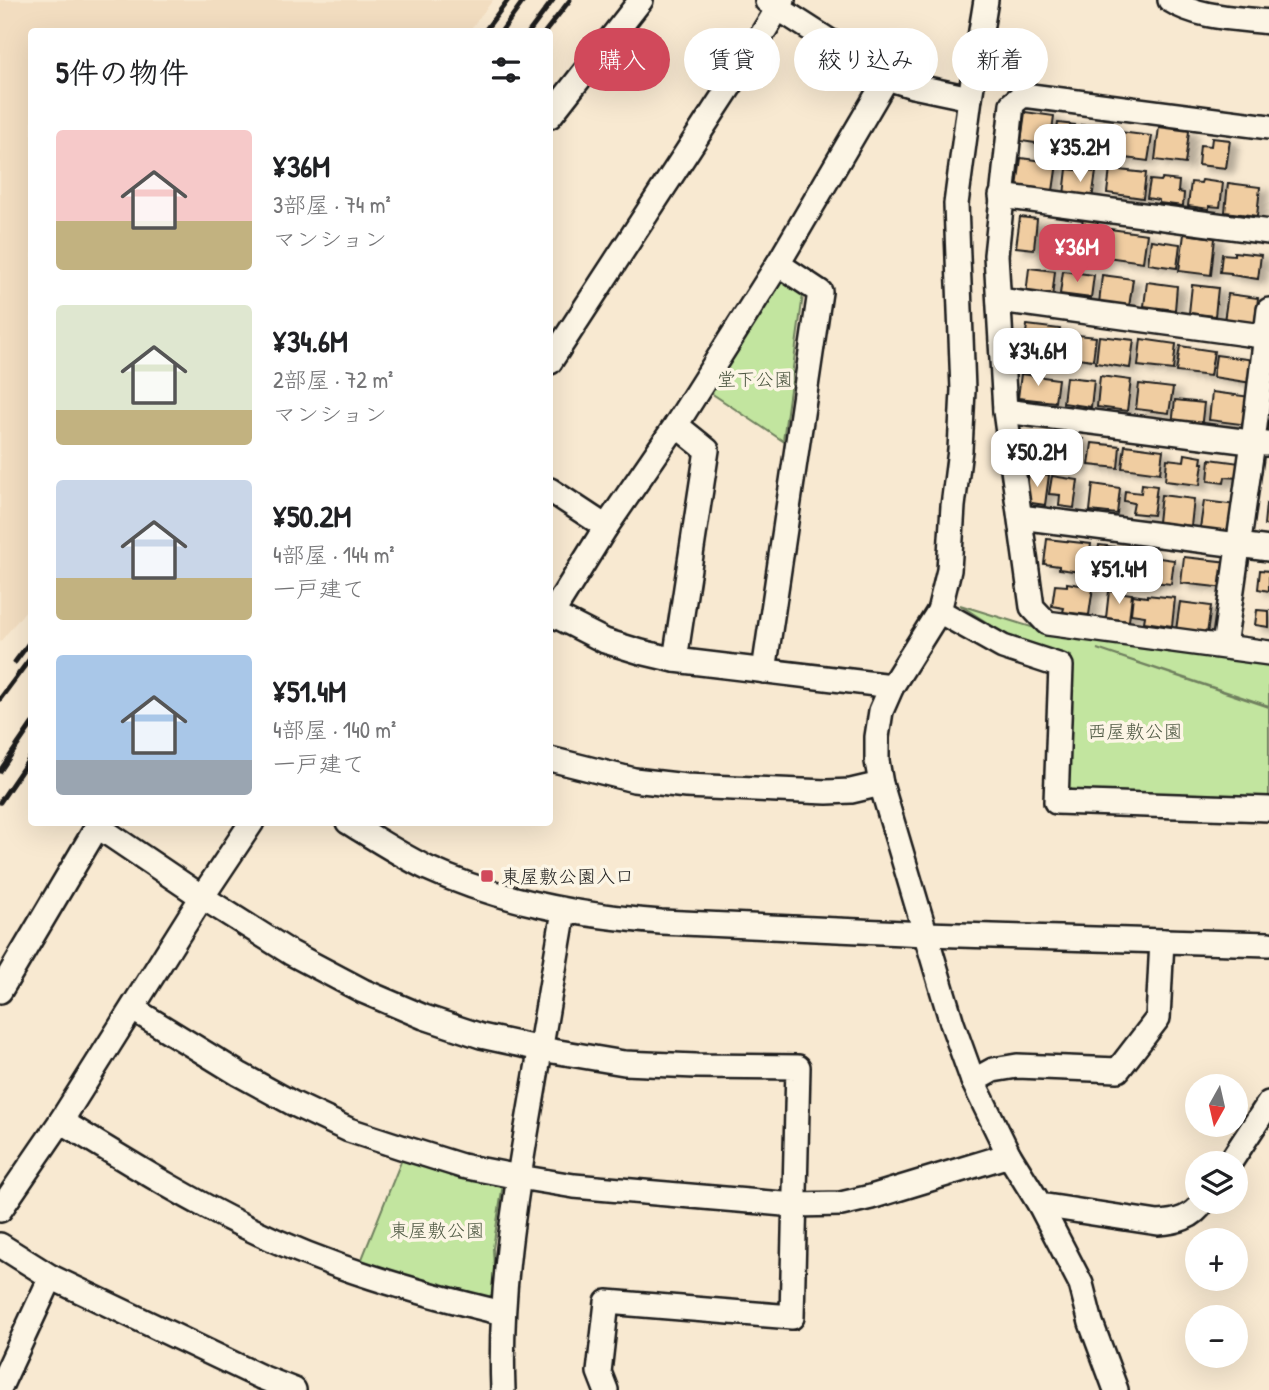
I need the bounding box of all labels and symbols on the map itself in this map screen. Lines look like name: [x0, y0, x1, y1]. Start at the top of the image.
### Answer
pin: ¥35.2M: [1023, 124, 1137, 184]
pin: ¥36M: [1036, 224, 1118, 284]
pin: ¥34.6M: [981, 328, 1095, 388]
park label: 堂下公園: [717, 366, 793, 392]
pin: ¥50.2M: [980, 430, 1094, 489]
pin: ¥51.4M: [1062, 546, 1176, 606]
park label: 西屋敷公園: [1087, 718, 1183, 744]
place label: 東屋敷公園入口: [501, 863, 634, 889]
marker: 東屋敷公園入口: [479, 868, 495, 884]
north arrow: [1185, 1074, 1248, 1138]
park label: 東屋敷公園: [389, 1217, 485, 1243]

